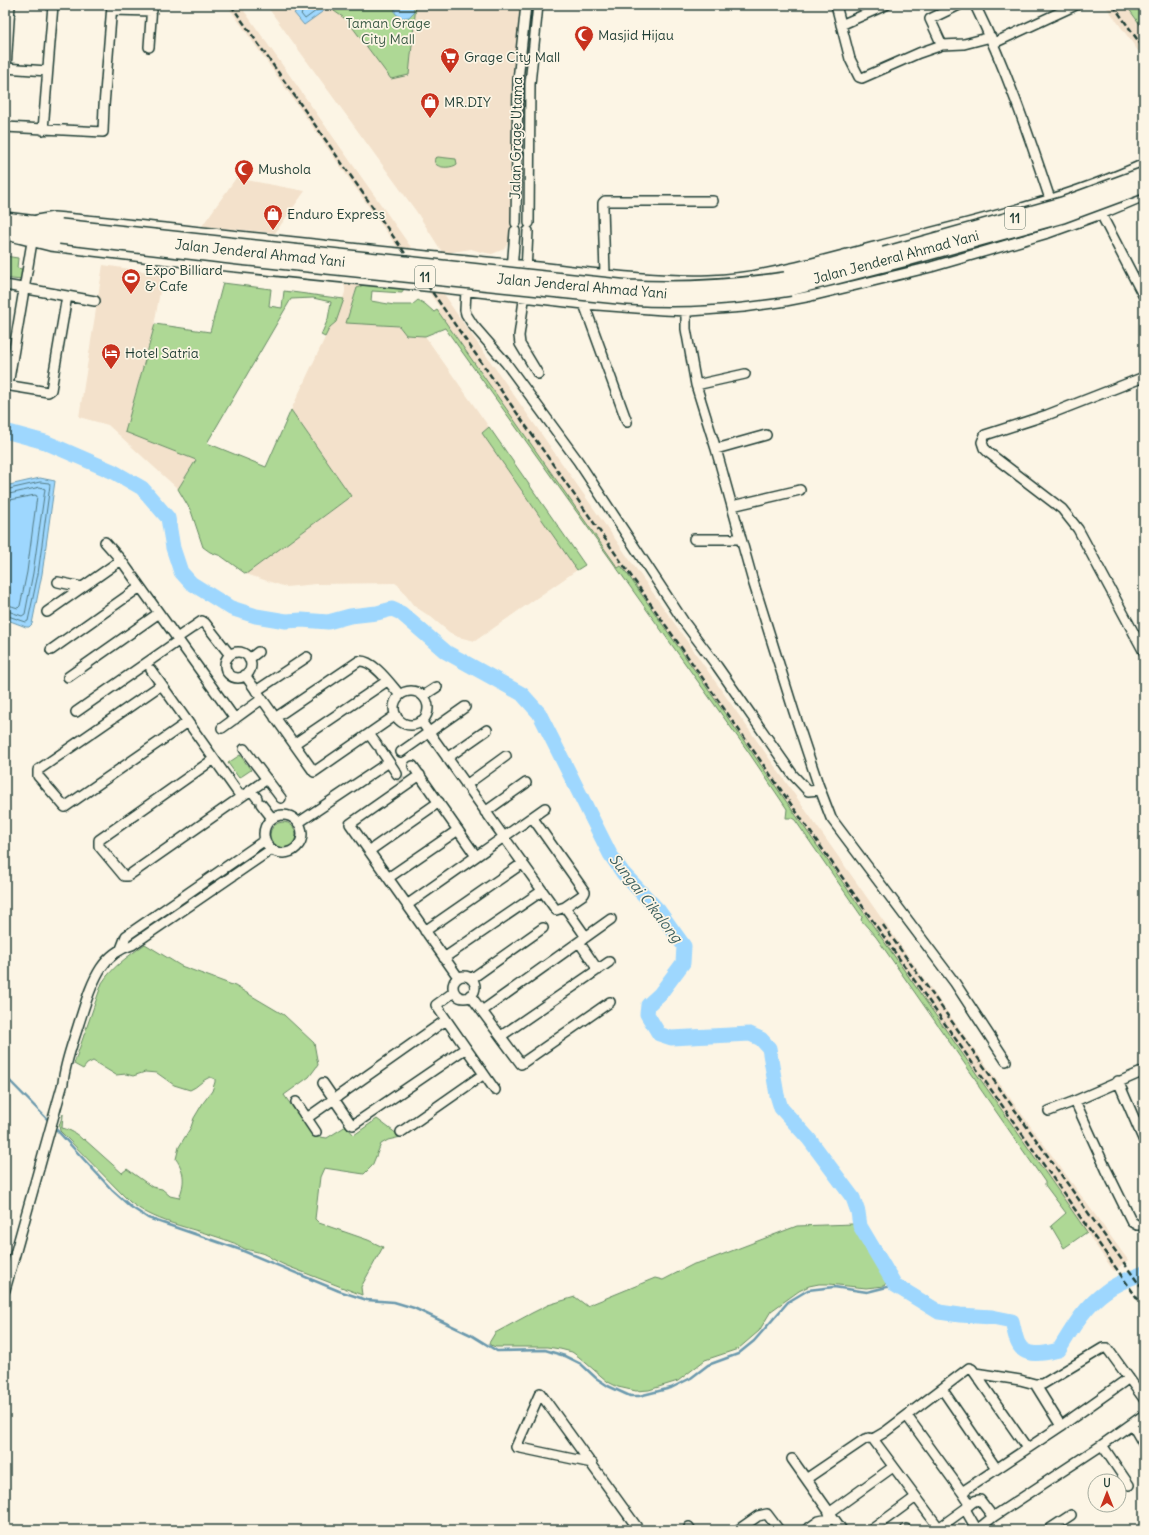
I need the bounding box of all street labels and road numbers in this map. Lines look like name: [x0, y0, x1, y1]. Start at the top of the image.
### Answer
street label: Jalan Grage Utama: [506, 77, 526, 199]
road number: 11: [1005, 207, 1025, 229]
street label: Jalan Jenderal Ahmad Yani: [811, 226, 981, 288]
street label: Jalan Jenderal Ahmad Yani: [174, 235, 346, 271]
road number: 11: [415, 266, 435, 288]
street label: Jalan Jenderal Ahmad Yani: [496, 270, 668, 302]

